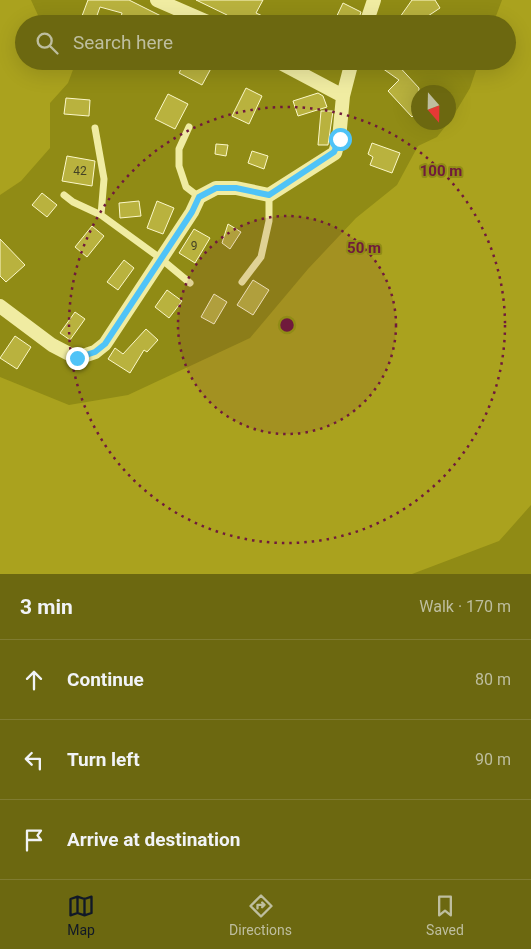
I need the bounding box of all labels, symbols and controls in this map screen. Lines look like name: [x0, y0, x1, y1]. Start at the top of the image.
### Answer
search box: [15, 15, 516, 70]
icon: search: [33, 29, 61, 57]
text: Search here: [73, 31, 173, 54]
north arrow: [411, 85, 456, 130]
route start: [329, 128, 352, 151]
text: 100 m: [420, 162, 462, 180]
house number: 42: [73, 164, 87, 178]
house number: 9: [191, 239, 197, 253]
text: 50 m: [347, 239, 381, 257]
centre of rings: [278, 316, 296, 334]
route end: [66, 347, 89, 370]
text: 3 min: [20, 595, 73, 619]
text: Walk · 170 m: [419, 597, 511, 616]
icon: ahead: [20, 666, 48, 694]
text: Continue: [67, 668, 144, 691]
text: 80 m: [475, 670, 511, 689]
icon: left: [20, 746, 48, 774]
text: Turn left: [67, 748, 140, 771]
text: 90 m: [475, 750, 511, 769]
icon: arrive: [20, 826, 48, 854]
text: Arrive at destination: [67, 828, 240, 851]
tab: Map: [67, 892, 95, 938]
tab: Directions: [229, 892, 292, 938]
tab: Saved: [426, 892, 464, 938]

